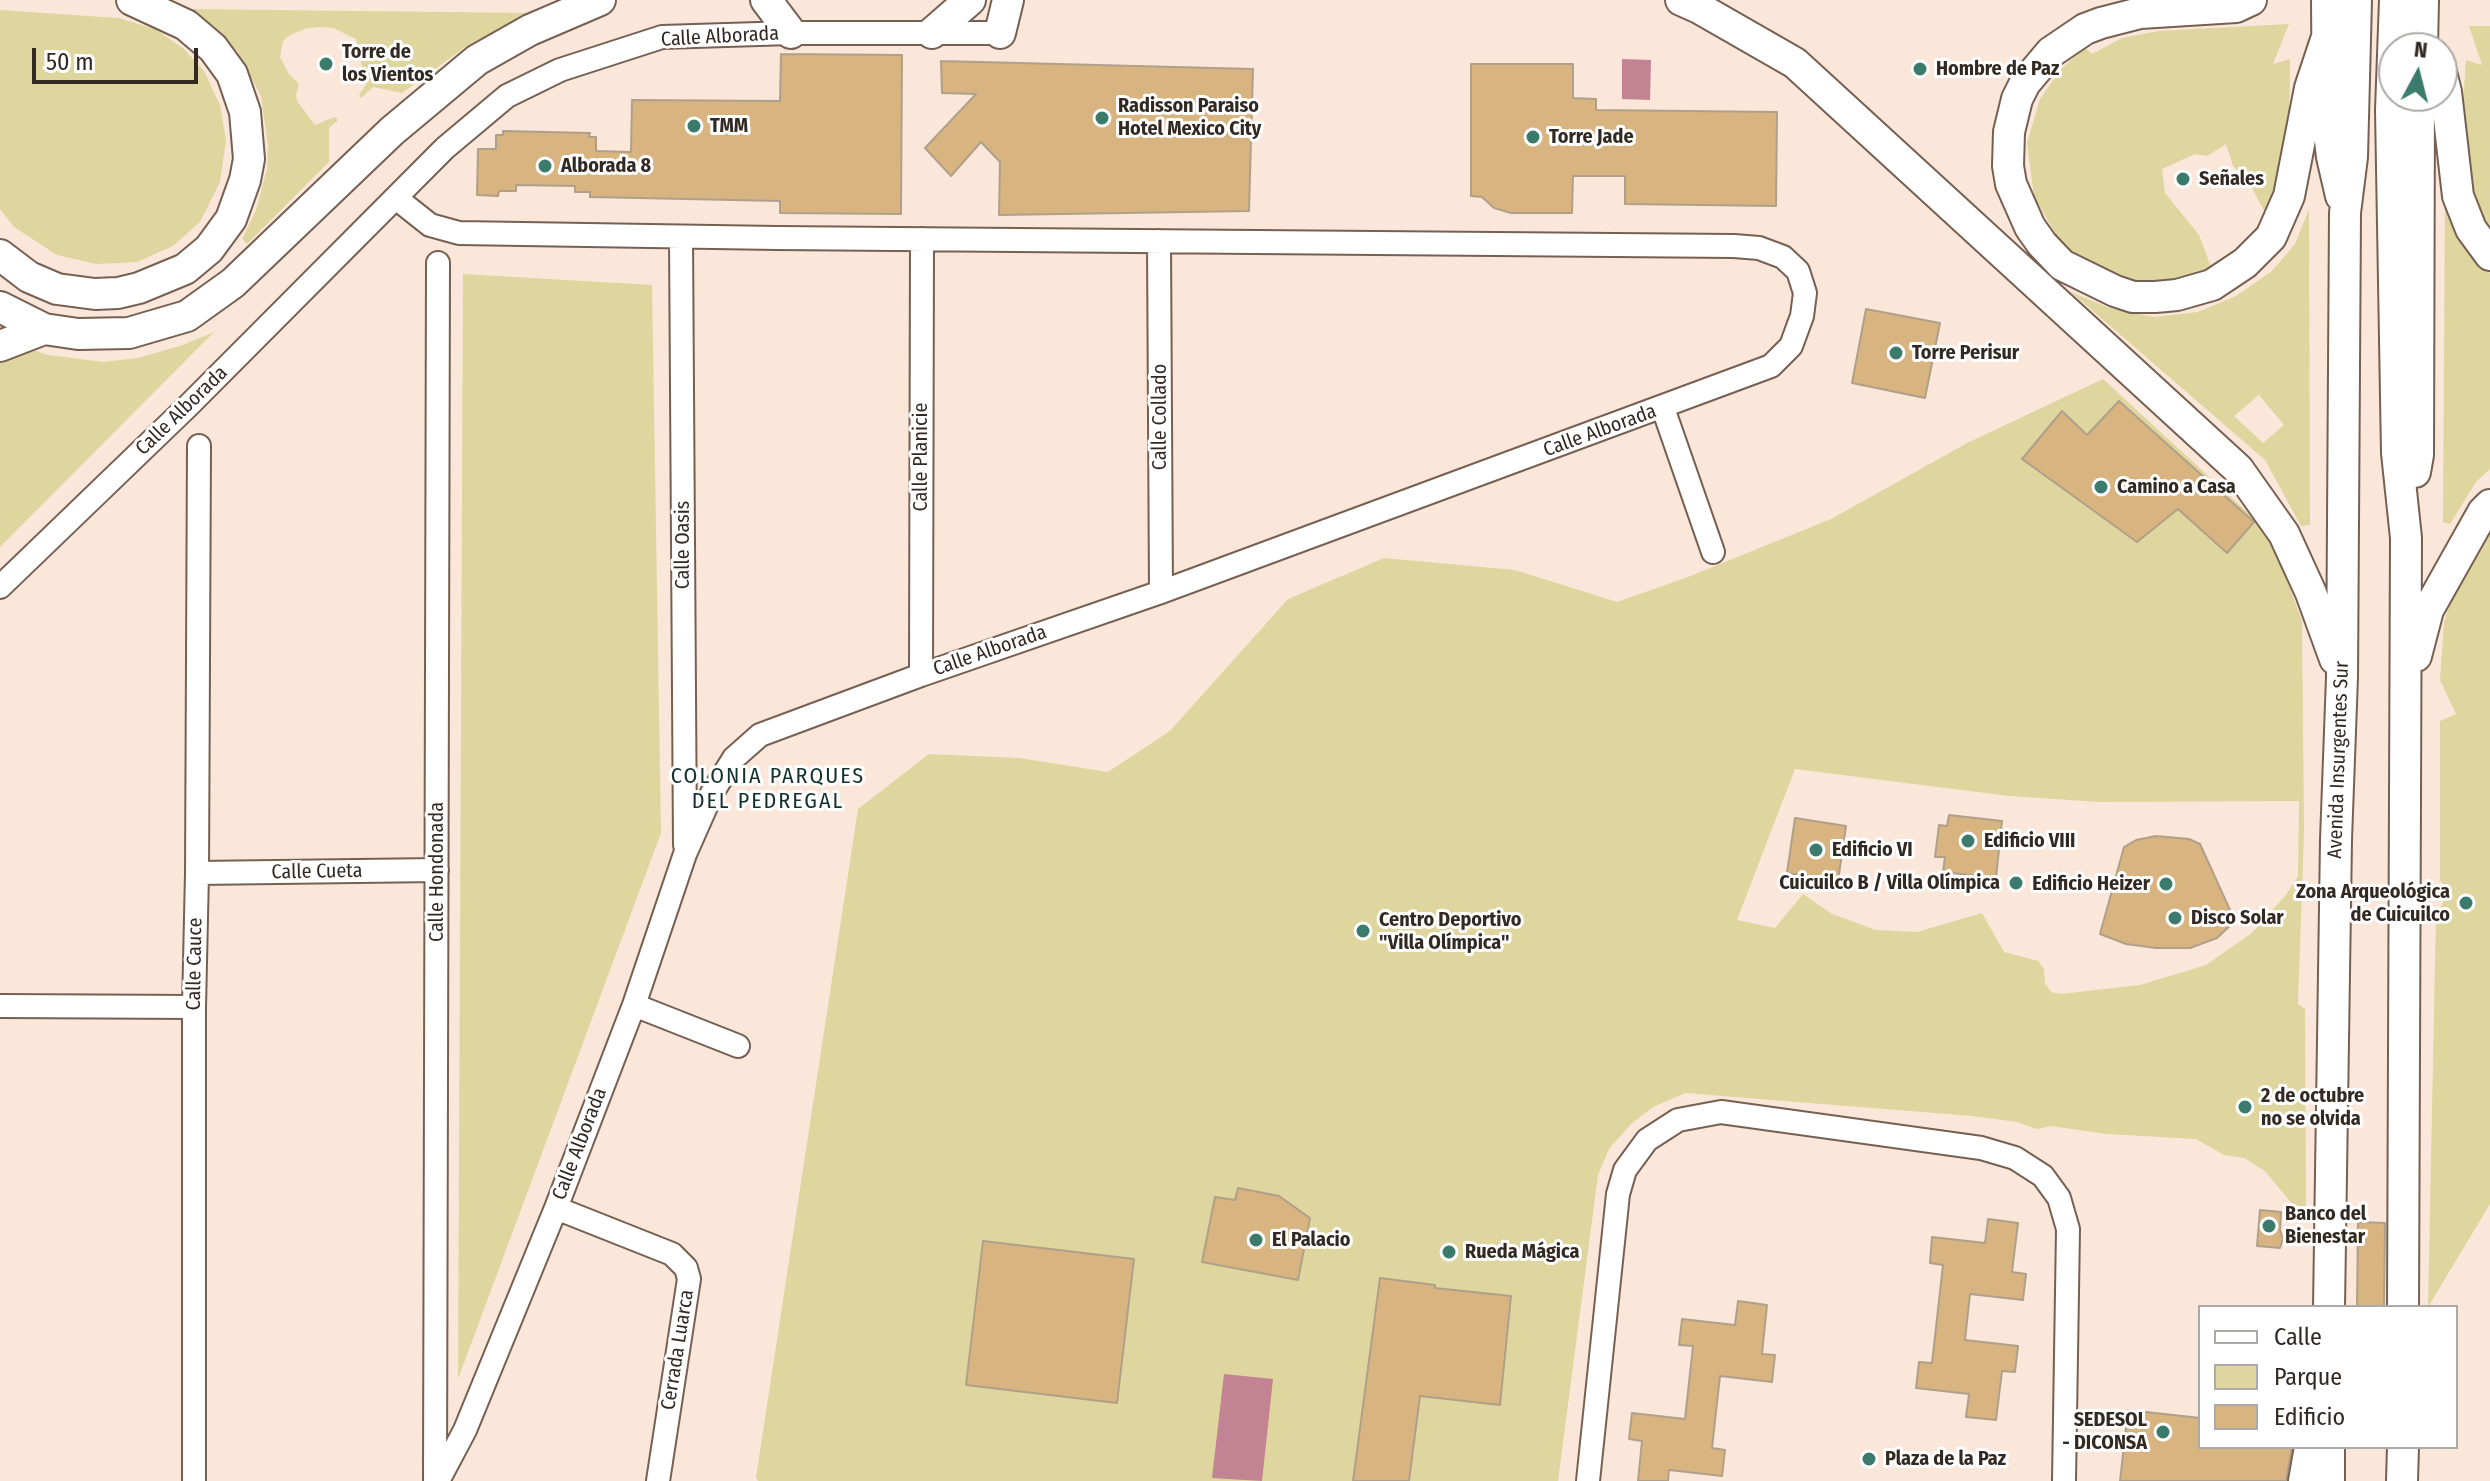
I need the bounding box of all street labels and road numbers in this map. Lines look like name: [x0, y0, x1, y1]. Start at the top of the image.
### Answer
street label: Calle Alborada: [660, 22, 780, 52]
street label: Calle Alborada: [131, 361, 233, 461]
street label: Calle Collado: [1148, 364, 1172, 470]
street label: Calle Alborada: [1540, 400, 1660, 462]
street label: Calle Planicie: [909, 403, 933, 511]
street label: Calle Oasis: [671, 501, 695, 589]
street label: Calle Alborada: [930, 620, 1050, 682]
street label: Avenida Insurgentes Sur: [2324, 661, 2354, 859]
street label: Calle Hondonada: [425, 802, 449, 942]
street label: Calle Cueta: [271, 859, 363, 885]
street label: Calle Cauce: [182, 917, 208, 1011]
street label: Calle Alborada: [548, 1085, 612, 1203]
street label: Cerrada Luarca: [657, 1288, 699, 1412]

